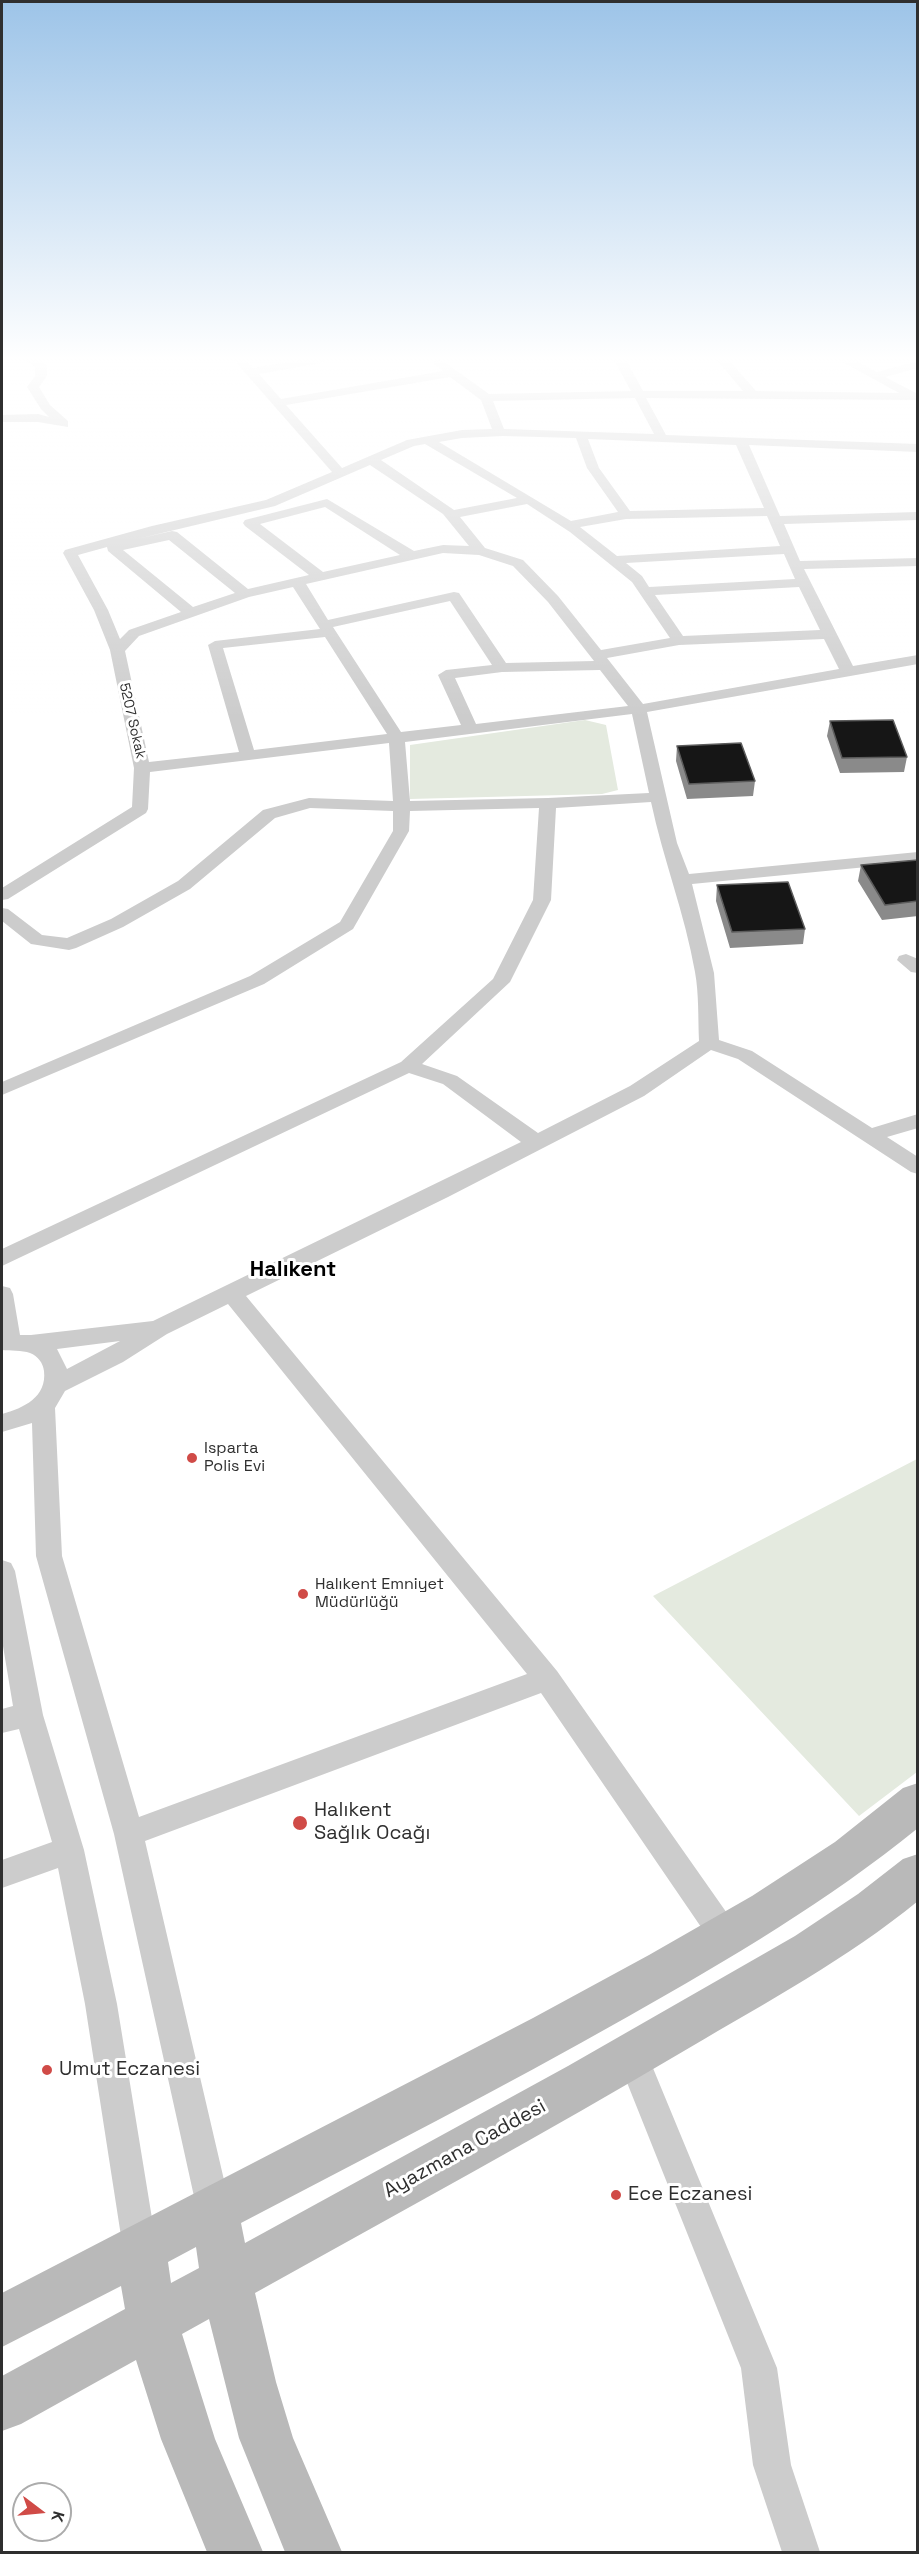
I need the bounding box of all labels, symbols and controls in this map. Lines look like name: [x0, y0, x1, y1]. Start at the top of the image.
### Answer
street label: 5207 Sokak: [115, 682, 149, 760]
district label: Halıkent: [250, 1257, 336, 1283]
place label: Isparta Polis Evi: [204, 1439, 265, 1477]
marker: Isparta Polis Evi: [185, 1451, 199, 1465]
place label: Halıkent Emniyet Müdürlüğü: [315, 1575, 444, 1613]
marker: Halıkent Emniyet Müdürlüğü: [296, 1587, 310, 1601]
place label: Halıkent Sağlık Ocağı: [314, 1799, 430, 1846]
marker: Halıkent Sağlık Ocağı: [291, 1814, 309, 1832]
place label: Umut Eczanesi: [59, 2058, 200, 2082]
marker: Umut Eczanesi: [40, 2063, 54, 2077]
street label: Ayazmana Caddesi: [380, 2095, 550, 2203]
place label: Ece Eczanesi: [628, 2183, 752, 2207]
marker: Ece Eczanesi: [609, 2188, 623, 2202]
north arrow: [12, 2482, 72, 2542]
text: K: [46, 2509, 69, 2524]

